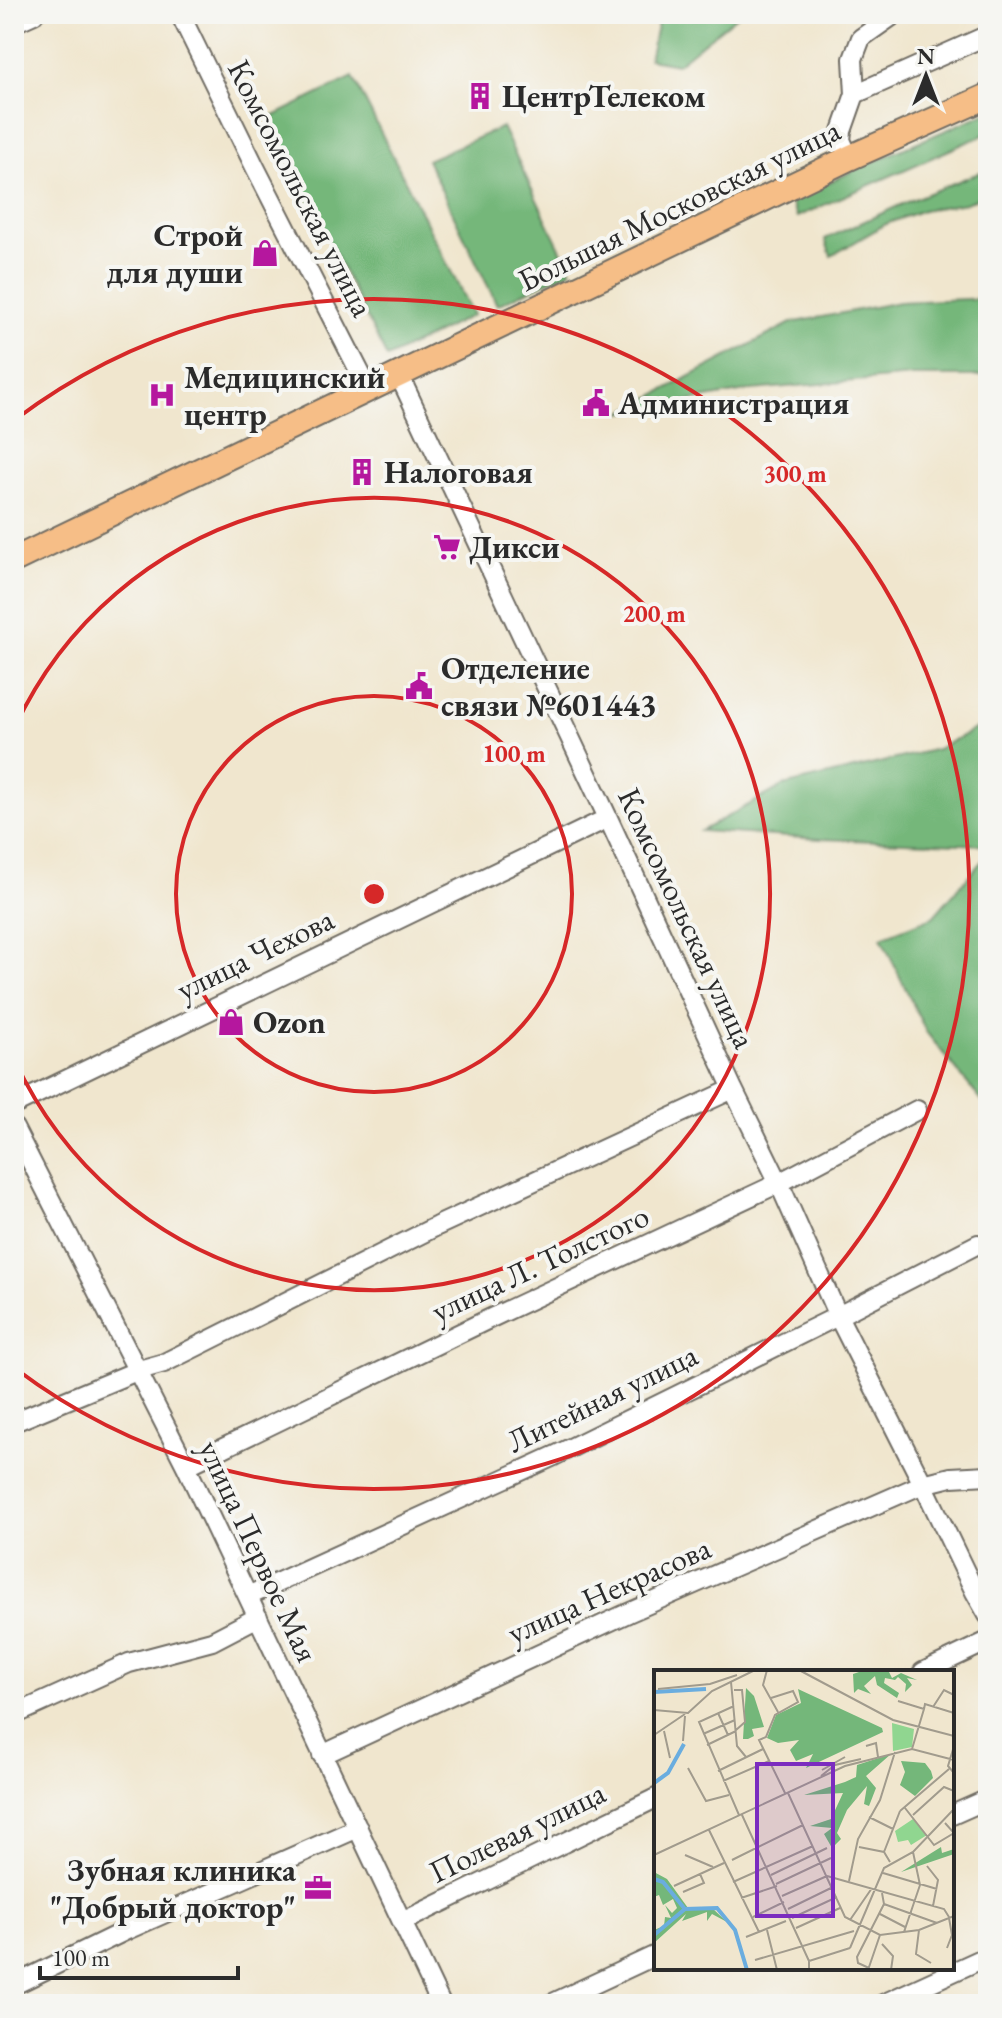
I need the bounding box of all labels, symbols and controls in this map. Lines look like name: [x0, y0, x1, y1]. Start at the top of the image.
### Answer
north arrow: [886, 36, 966, 116]
text: N: [917, 42, 935, 71]
street label: Комсомольская улица: [218, 52, 384, 324]
place label: ЦентрТелеком: [502, 75, 706, 117]
building icon: ЦентрТелеком: [465, 81, 495, 111]
street label: Большая Московская улица: [511, 109, 847, 301]
place label: Строй для души: [107, 214, 243, 293]
shop icon: Строй для души: [250, 238, 280, 268]
place label: Медицинский центр: [184, 356, 385, 435]
hospital icon: Медицинский центр: [147, 380, 177, 410]
place label: Администрация: [617, 382, 849, 424]
public building icon: Администрация: [581, 388, 611, 418]
place label: Налоговая: [384, 451, 533, 493]
building icon: Налоговая: [347, 457, 377, 487]
text: 300 m: [763, 458, 827, 489]
place label: Дикси: [469, 526, 560, 568]
supermarket icon: Дикси: [432, 532, 462, 562]
text: 200 m: [622, 598, 686, 629]
place label: Отделение связи №601443: [441, 647, 657, 726]
public building icon: Отделение связи №601443: [404, 671, 434, 701]
text: 100 m: [482, 738, 546, 769]
street label: Комсомольская улица: [608, 781, 766, 1055]
centre of rings: [360, 880, 388, 908]
street label: улица Чехова: [169, 898, 341, 1010]
place label: Ozon: [253, 1001, 326, 1043]
shop icon: Ozon: [216, 1007, 246, 1037]
street label: улица Л. Толстого: [424, 1194, 656, 1332]
street label: Литейная улица: [500, 1334, 704, 1462]
street label: улица Первое Мая: [189, 1433, 329, 1669]
street label: улица Некрасова: [501, 1526, 717, 1654]
inset map: [654, 1670, 954, 1970]
street label: Полевая улица: [422, 1771, 612, 1893]
place label: Зубная клиника "Добрый доктор": [50, 1849, 297, 1928]
office icon: Зубная клиника "Добрый доктор": [303, 1873, 333, 1903]
scale bar: [40, 1930, 238, 1980]
text: 100 m: [52, 1942, 110, 1973]

